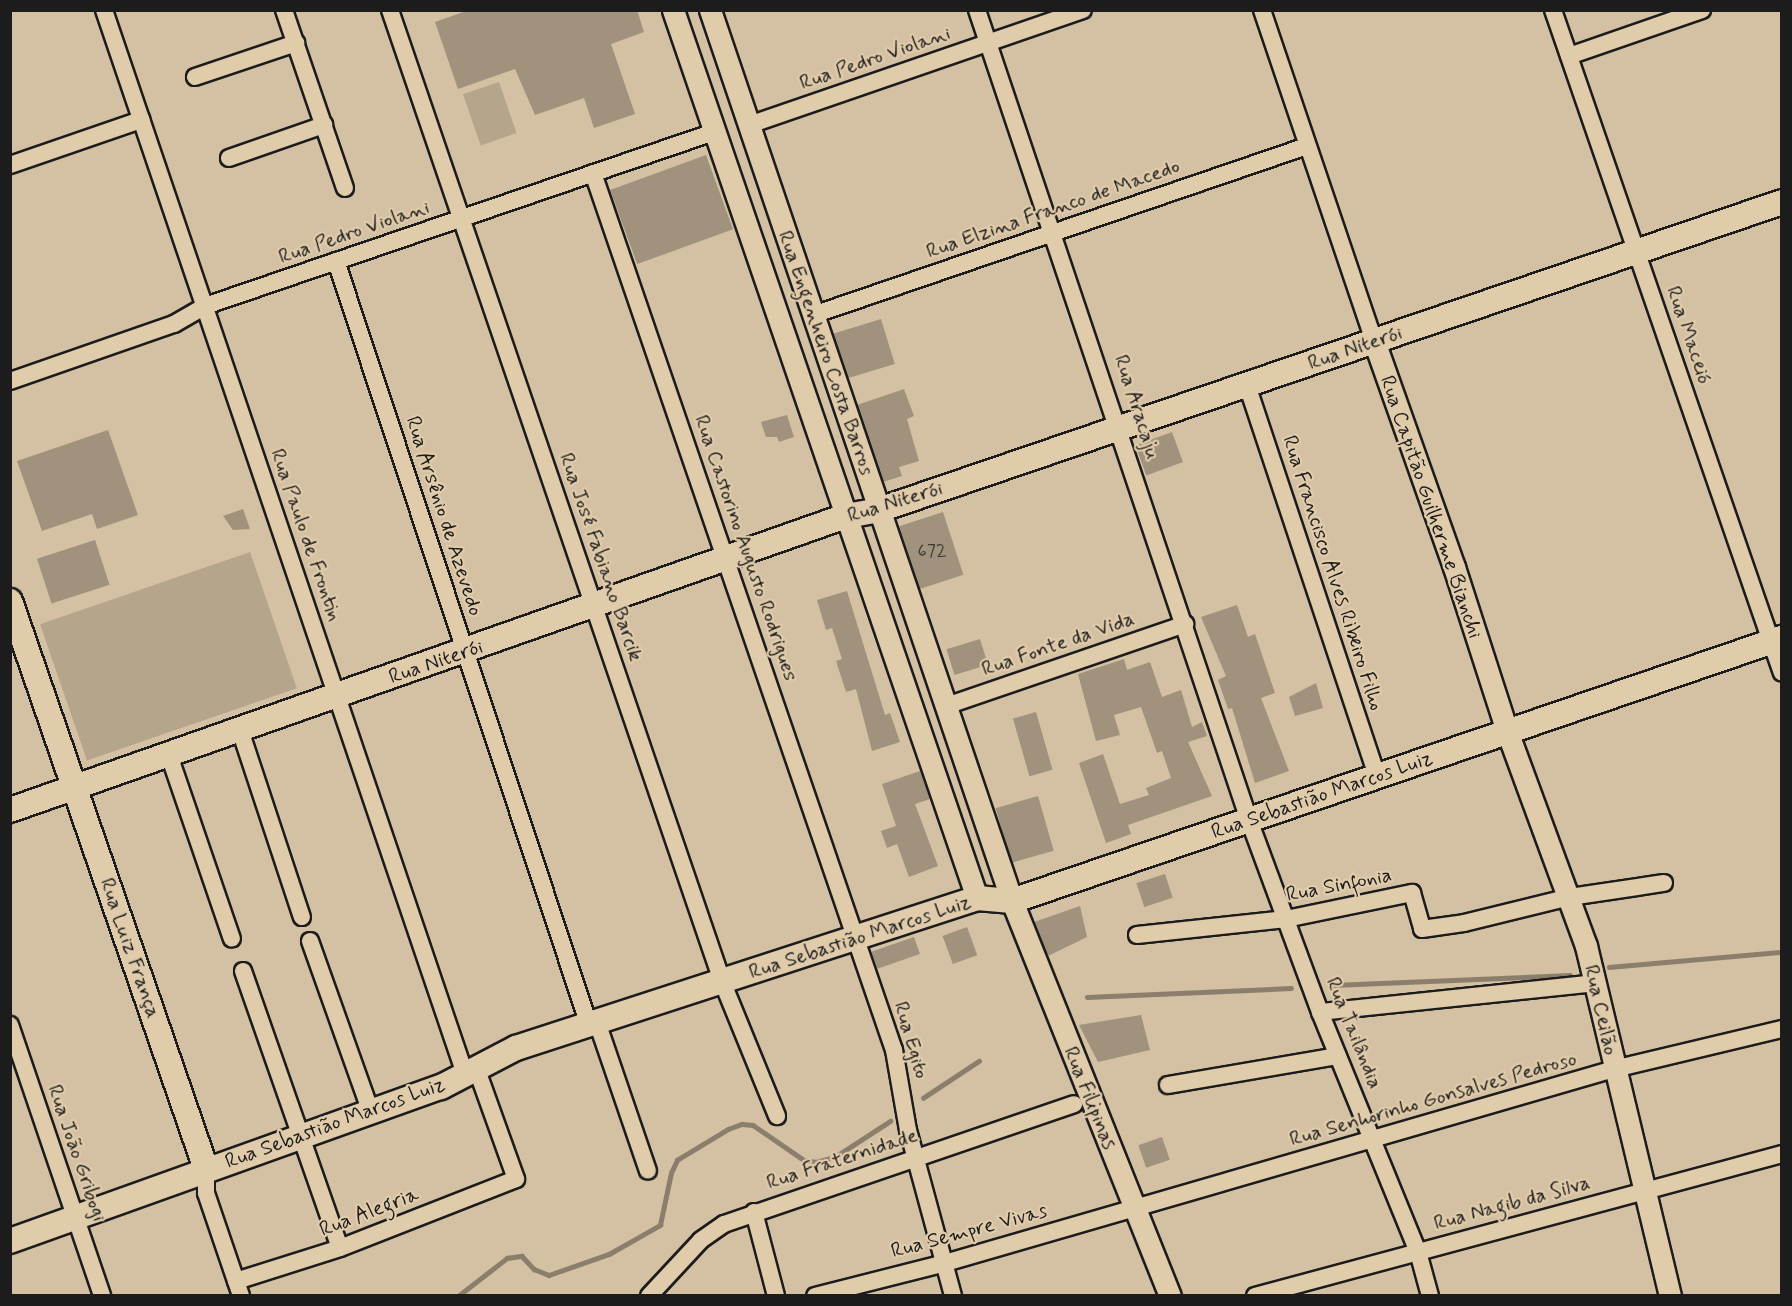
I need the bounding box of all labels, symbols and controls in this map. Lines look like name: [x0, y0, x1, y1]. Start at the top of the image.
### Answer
street label: Rua Pedro Violani: [796, 20, 954, 96]
street label: Rua Elzina Franco de Macedo: [923, 154, 1183, 264]
street label: Rua Pedro Violani: [275, 194, 433, 270]
street label: Rua Engenheiro Costa Barros: [772, 227, 880, 479]
street label: Rua Maceió: [1661, 284, 1717, 386]
street label: Rua Niterói: [1305, 320, 1405, 376]
street label: Rua Aracaju: [1108, 352, 1166, 462]
street label: Rua Capitão Guilherme Bianchi: [1374, 372, 1488, 642]
street label: Rua Castorino Augusto Rodrigues: [688, 411, 804, 685]
street label: Rua Arsênio de Azevedo: [400, 413, 488, 619]
street label: Rua Francisco Alves Ribeiro Filho: [1277, 433, 1389, 713]
street label: Rua Paulo de Frontin: [266, 448, 346, 622]
street label: Rua José Fabiano Barcik: [553, 449, 649, 665]
street label: Rua Niterói: [845, 476, 945, 528]
house number: 672: [918, 540, 946, 562]
street label: Rua Fonte da Vida: [979, 606, 1137, 682]
street label: Rua Niterói: [386, 634, 486, 690]
street label: Rua Sebastião Marcos Luiz: [1207, 745, 1437, 845]
street label: Rua Sinfonia: [1284, 862, 1394, 908]
street label: Rua Luiz França: [94, 874, 166, 1022]
street label: Rua Sebastião Marcos Luiz: [744, 889, 976, 985]
street label: Rua Ceilão: [1578, 962, 1624, 1058]
street label: Rua Tailândia: [1321, 976, 1387, 1090]
street label: Rua Egito: [888, 999, 934, 1081]
street label: Rua Filipinas: [1058, 1043, 1122, 1153]
street label: Rua Senhorinho Gonsalves Pedroso: [1286, 1046, 1580, 1152]
street label: Rua Sebastião Marcos Luiz: [220, 1071, 450, 1175]
street label: Rua João Gribogi: [42, 1081, 112, 1225]
street label: Rua Fraternidade: [766, 1123, 918, 1195]
street label: Rua Nagib da Silva: [1431, 1170, 1593, 1236]
street label: Rua Alegria: [317, 1182, 421, 1242]
street label: Rua Sempre Vivas: [889, 1198, 1049, 1264]

